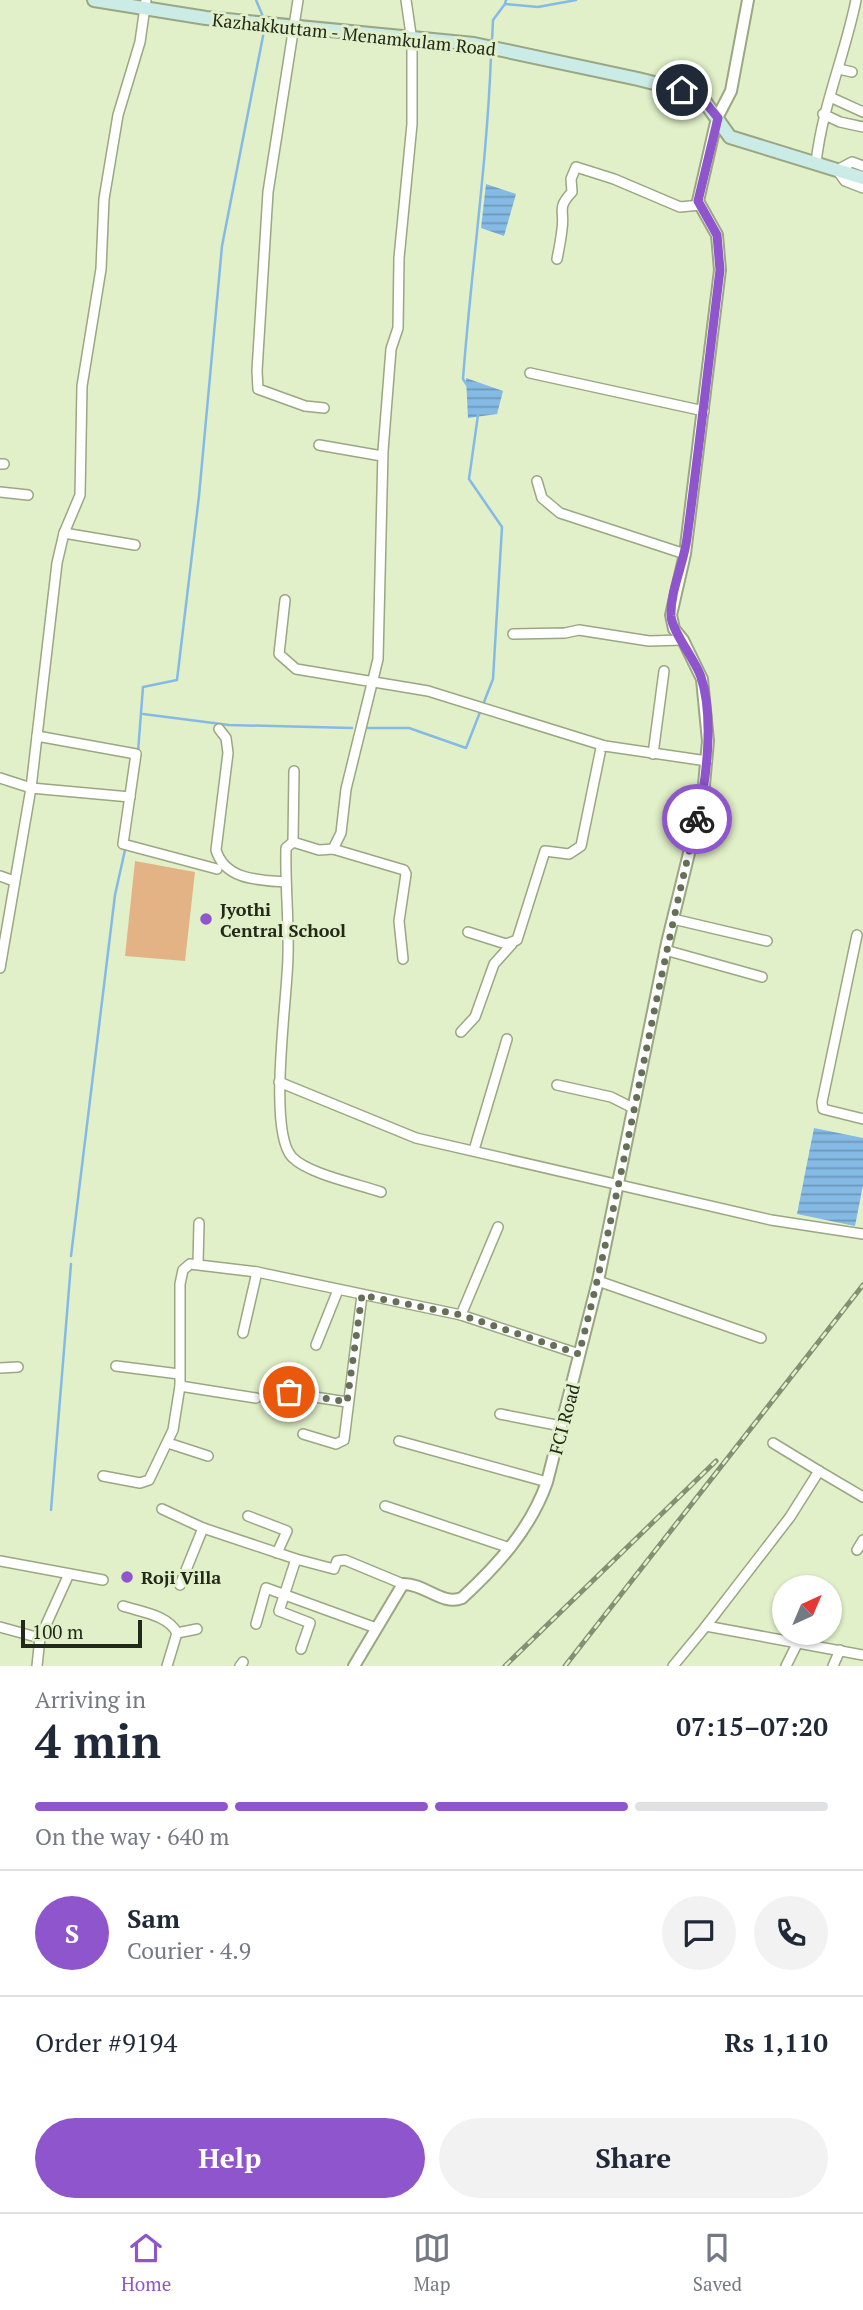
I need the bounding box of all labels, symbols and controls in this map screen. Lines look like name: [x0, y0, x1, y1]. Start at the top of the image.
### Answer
street label: Kazhakkuttam - Menamkulam Road: [211, 7, 497, 61]
pin: [652, 60, 712, 120]
icon: home: [663, 71, 701, 109]
courier: [662, 784, 732, 854]
icon: bike: [678, 800, 716, 838]
place label: Jyothi Central School: [220, 897, 346, 942]
marker: Jyothi Central School: [198, 911, 214, 927]
pin: [259, 1362, 319, 1422]
icon: bag: [270, 1373, 308, 1411]
street label: FCI Road: [543, 1381, 585, 1457]
place label: Roji Villa: [141, 1565, 221, 1589]
marker: Roji Villa: [119, 1569, 135, 1585]
north arrow: [772, 1575, 842, 1645]
map controls: [772, 1575, 842, 1645]
scale bar: [21, 1617, 142, 1649]
text: 100 m: [32, 1619, 83, 1644]
text: Arriving in: [35, 1684, 146, 1715]
text: 07:15–07:20: [676, 1709, 828, 1743]
text: 4 min: [35, 1710, 161, 1771]
text: On the way · 640 m: [35, 1821, 229, 1852]
button: chat: [662, 1896, 736, 1970]
button: phone: [754, 1896, 828, 1970]
text: Sam: [127, 1901, 180, 1935]
text: S: [65, 1916, 79, 1950]
text: Courier · 4.9: [127, 1935, 251, 1966]
text: Order #9194: [35, 2025, 177, 2059]
text: Rs 1,110: [724, 2025, 828, 2059]
button: Help: [35, 2118, 425, 2198]
button: Share: [439, 2118, 828, 2198]
tab: Home: [121, 2229, 171, 2296]
tab: Map: [413, 2229, 451, 2296]
tab: Saved: [693, 2229, 742, 2296]

